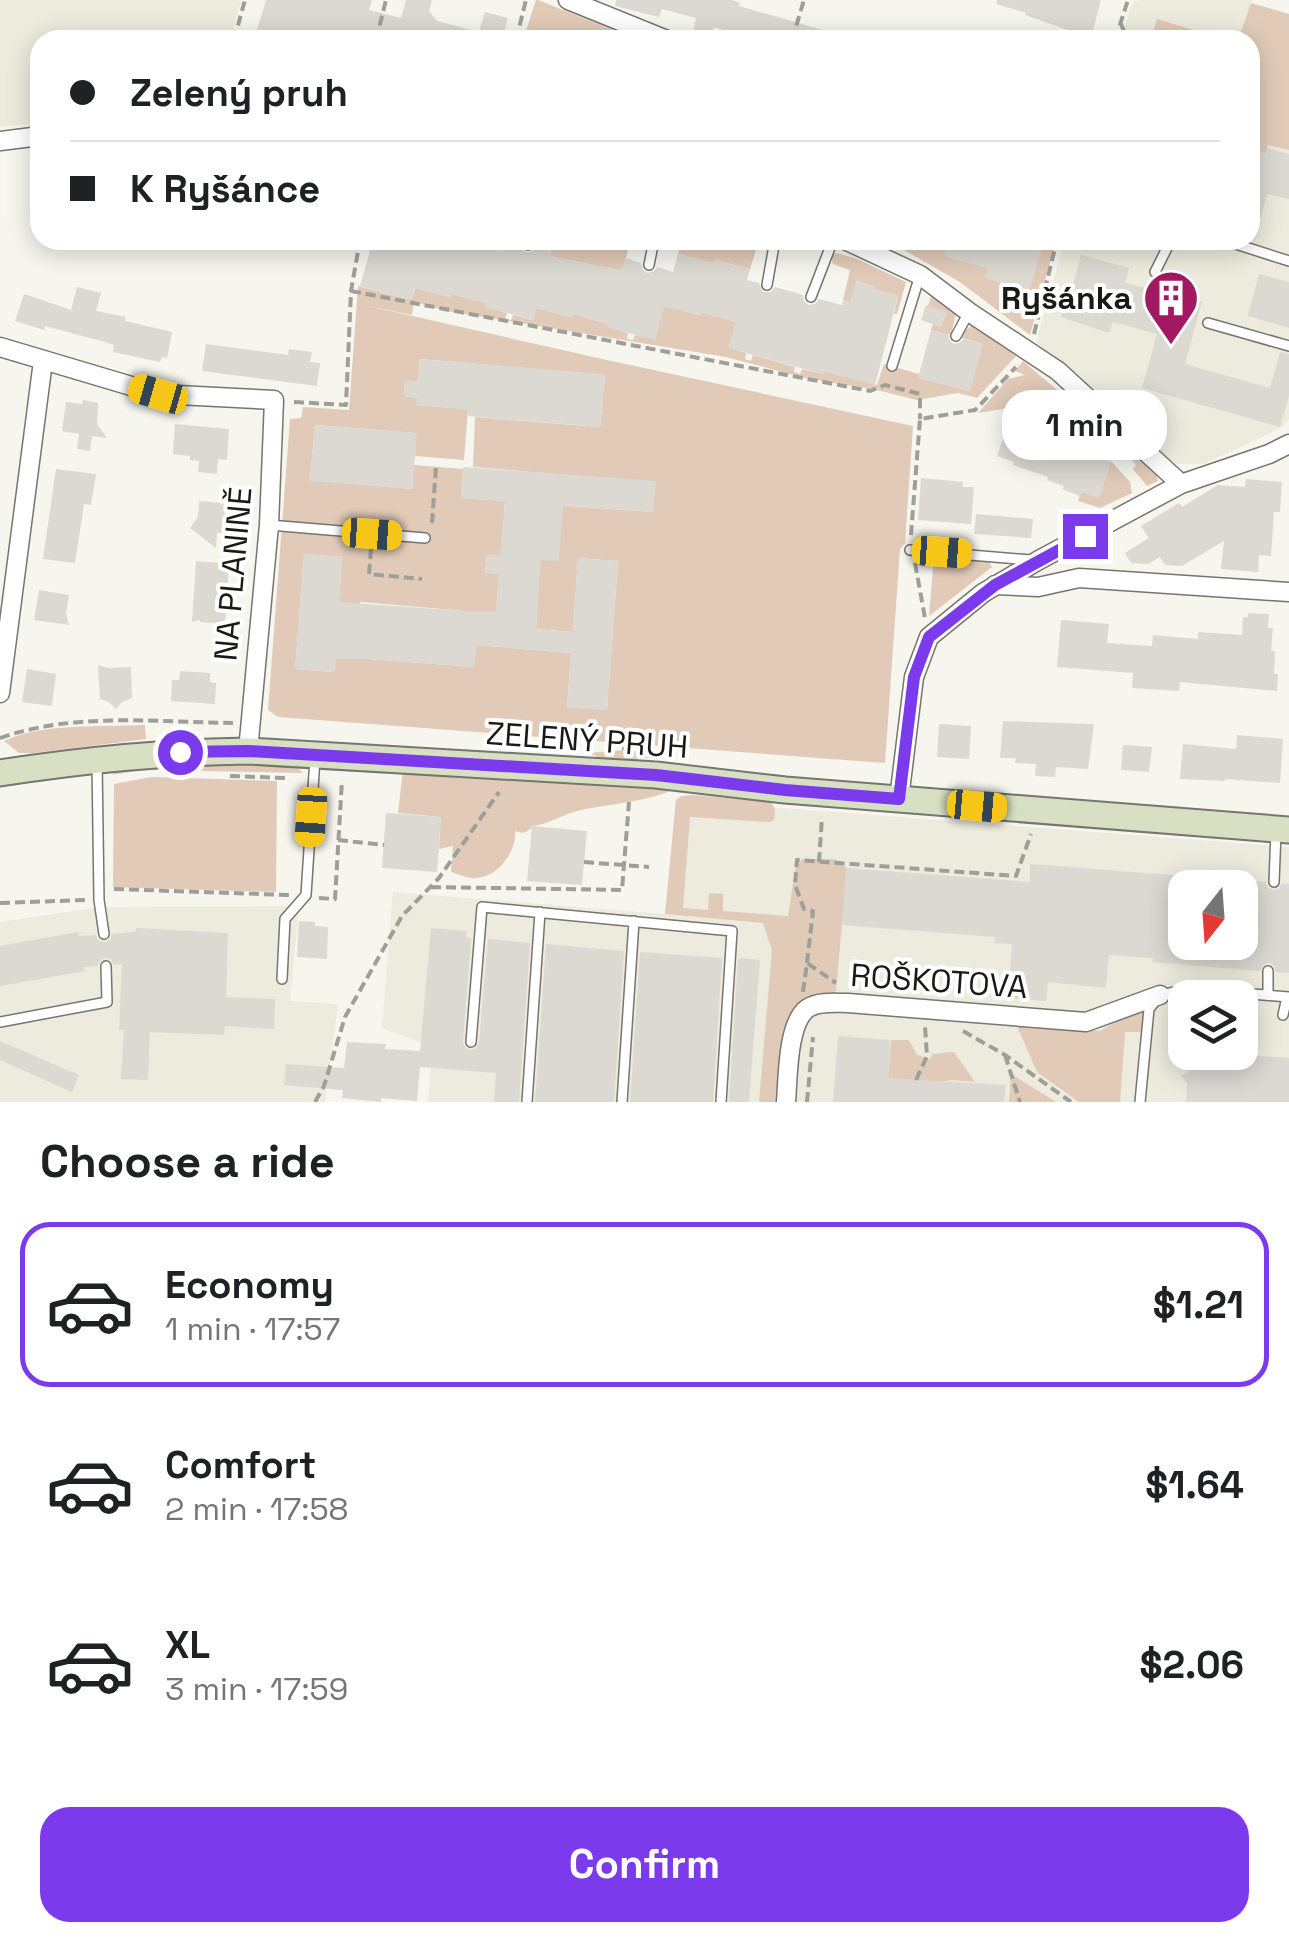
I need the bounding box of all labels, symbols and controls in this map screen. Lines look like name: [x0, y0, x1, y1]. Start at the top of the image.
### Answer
text: Zelený pruh: [130, 69, 348, 117]
text: K Ryšánce: [130, 165, 320, 213]
building icon: Ryšánka: [1141, 268, 1201, 347]
place label: Ryšánka: [1001, 278, 1132, 318]
car: [125, 371, 191, 417]
callout: 1 min: [1002, 391, 1168, 461]
text: 1 min: [1045, 405, 1124, 445]
street label: NA PLANINĚ: [205, 485, 261, 663]
route end: [1063, 514, 1108, 559]
car: [341, 517, 403, 551]
car: [911, 535, 973, 569]
street label: ZELENÝ PRUH: [485, 713, 689, 767]
route start: [158, 730, 203, 775]
car: [294, 786, 328, 848]
car: [946, 788, 1008, 824]
north arrow: [1168, 870, 1258, 960]
map controls: [1168, 870, 1258, 1070]
street label: ROŠKOTOVA: [849, 955, 1029, 1007]
button: layers: [1168, 980, 1258, 1070]
text: Choose a ride: [40, 1133, 335, 1190]
icon: car: [45, 1260, 135, 1350]
text: Economy: [165, 1261, 334, 1309]
text: $1.21: [1153, 1281, 1244, 1329]
text: 1 min · 17:57: [165, 1309, 340, 1349]
icon: car: [45, 1440, 135, 1530]
text: Comfort: [165, 1441, 316, 1489]
text: $1.64: [1145, 1461, 1244, 1509]
text: 2 min · 17:58: [165, 1489, 349, 1529]
icon: car: [45, 1620, 135, 1710]
text: XL: [165, 1621, 210, 1669]
text: $2.06: [1139, 1641, 1244, 1689]
text: 3 min · 17:59: [165, 1669, 348, 1709]
button: Confirm: [40, 1807, 1249, 1922]

